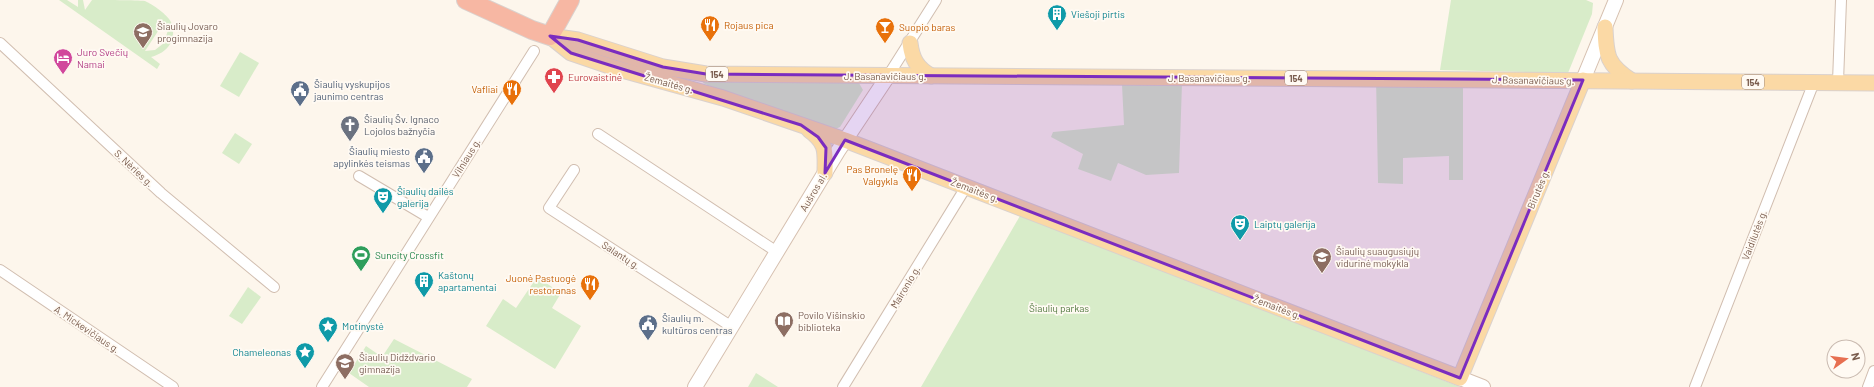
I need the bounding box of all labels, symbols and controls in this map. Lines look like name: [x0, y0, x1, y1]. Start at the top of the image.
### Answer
building icon: Viešoji pirtis: [1046, 3, 1068, 31]
place label: Viešoji pirtis: [1071, 8, 1125, 20]
restaurant icon: Rojaus pica: [699, 14, 721, 42]
bar icon: Suopio baras: [874, 16, 896, 44]
place label: Rojaus pica: [724, 19, 774, 31]
place label: Šiaulių Jovaro progimnazija: [157, 20, 218, 44]
school or university icon: Šiaulių Jovaro progimnazija: [132, 21, 154, 49]
place label: Suopio baras: [899, 21, 955, 33]
place label: Juro Svečių Namai: [77, 46, 128, 70]
hotel icon: Juro Svečių Namai: [52, 47, 74, 75]
pharmacy icon: Eurovaistinė: [543, 66, 565, 94]
road number: 154: [706, 67, 728, 81]
street label: Žemaitės g.: [643, 70, 695, 96]
street label: J. Basanavičiaus g.: [844, 70, 926, 82]
place label: Eurovaistinė: [568, 71, 622, 83]
road number: 154: [1285, 71, 1307, 85]
street label: J. Basanavičiaus g.: [1168, 72, 1250, 84]
street label: J. Basanavičiaus g.: [1492, 73, 1574, 87]
road number: 154: [1742, 75, 1764, 89]
place label: Šiaulių vyskupijos jaunimo centras: [313, 78, 390, 102]
restaurant icon: Vafliai: [501, 78, 523, 106]
public building icon: Šiaulių vyskupijos jaunimo centras: [289, 79, 311, 107]
place label: Vafliai: [471, 83, 498, 95]
place label: Šiaulių Šv. Ignaco Lojolos bažnyčia: [364, 113, 439, 137]
church icon: Šiaulių Šv. Ignaco Lojolos bažnyčia: [339, 114, 361, 142]
street label: Vilniaus g.: [449, 136, 483, 180]
place label: Šiaulių miesto apylinkės teismas: [333, 145, 410, 169]
public building icon: Šiaulių miesto apylinkės teismas: [413, 146, 435, 174]
street label: S. Nėries g.: [112, 147, 156, 189]
place label: Pas Bronelę Valgykla: [847, 163, 898, 187]
restaurant icon: Pas Bronelę Valgykla: [901, 164, 923, 192]
street label: Birutės g.: [1524, 168, 1552, 210]
street label: Aušros al.: [797, 171, 829, 213]
street label: Žemaitės g.: [949, 175, 1001, 205]
place label: Šiaulių dailės galerija: [397, 185, 454, 209]
theatre icon: Šiaulių dailės galerija: [372, 186, 394, 214]
street label: Vaidilutės g.: [1739, 208, 1769, 262]
theatre icon: Laiptų galerija: [1229, 213, 1251, 241]
place label: Laiptų galerija: [1254, 218, 1316, 230]
street label: Salantų g.: [600, 238, 642, 272]
sports icon: Suncity Crossfit: [350, 244, 372, 272]
place label: Šiaulių suaugusiųjų vidurinė mokykla: [1336, 245, 1419, 269]
school or university icon: Šiaulių suaugusiųjų vidurinė mokykla: [1311, 246, 1333, 274]
place label: Suncity Crossfit: [375, 249, 444, 261]
street label: Maironio g.: [888, 264, 922, 310]
place label: Kaštonų apartamentai: [438, 269, 497, 293]
building icon: Kaštonų apartamentai: [413, 270, 435, 298]
place label: Juonė Pastuogė restoranas: [506, 272, 576, 296]
restaurant icon: Juonė Pastuogė restoranas: [579, 273, 601, 301]
street label: Žemaitės g.: [1251, 292, 1303, 322]
park label: Šiaulių parkas: [1029, 302, 1089, 314]
street label: A. Mickevičiaus g.: [52, 303, 122, 355]
place label: Povilo Višinskio biblioteka: [798, 309, 865, 333]
library icon: Povilo Višinskio biblioteka: [773, 310, 795, 338]
place label: Šiaulių m. kultūros centras: [662, 312, 733, 336]
public building icon: Šiaulių m. kultūros centras: [637, 313, 659, 341]
place icon: Motinystė: [317, 315, 339, 343]
place label: Motinystė: [342, 320, 384, 332]
north arrow: [1826, 339, 1866, 379]
place icon: Chameleonas: [294, 341, 316, 369]
place label: Chameleonas: [233, 346, 291, 358]
place label: Šiaulių Didždvario gimnazija: [359, 351, 436, 375]
text: N: [1849, 351, 1863, 362]
school or university icon: Šiaulių Didždvario gimnazija: [334, 352, 356, 380]

